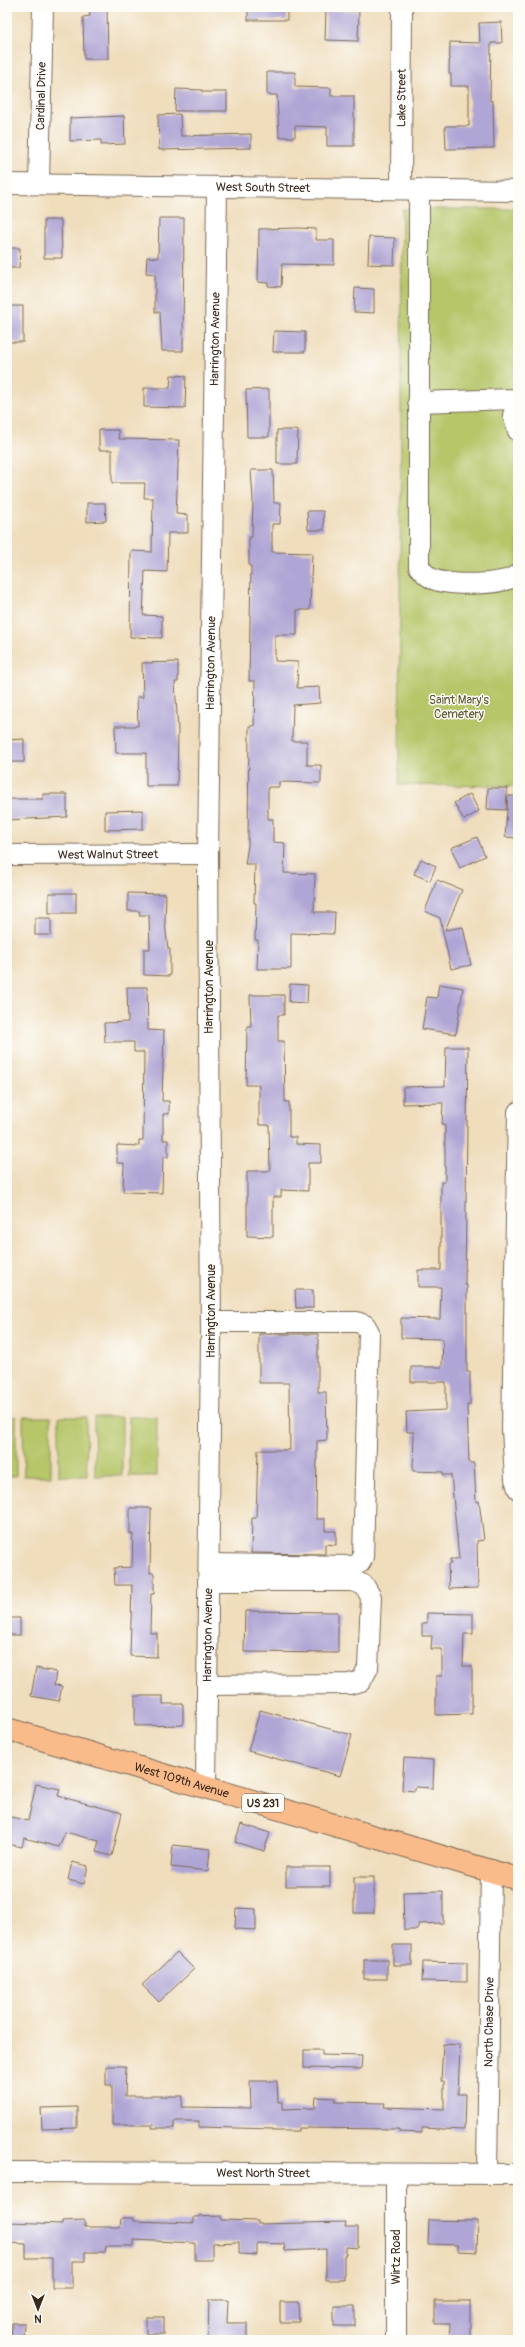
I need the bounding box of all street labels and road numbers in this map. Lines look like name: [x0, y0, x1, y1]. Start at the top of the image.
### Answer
street label: Cardinal Drive: [33, 62, 49, 130]
street label: Lake Street: [394, 69, 409, 127]
street label: West South Street: [216, 179, 310, 196]
street label: Harrington Avenue: [207, 292, 223, 386]
street label: Harrington Avenue: [202, 616, 219, 710]
street label: West Walnut Street: [58, 847, 158, 862]
street label: Harrington Avenue: [202, 940, 217, 1034]
street label: Harrington Avenue: [204, 1264, 219, 1358]
street label: Harrington Avenue: [200, 1588, 216, 1682]
street label: West 109th Avenue: [132, 1759, 231, 1801]
road number: US 231: [242, 1794, 284, 1812]
street label: North Chase Drive: [481, 1977, 497, 2067]
street label: West North Street: [216, 2165, 310, 2181]
street label: Wirtz Road: [389, 2229, 404, 2285]

